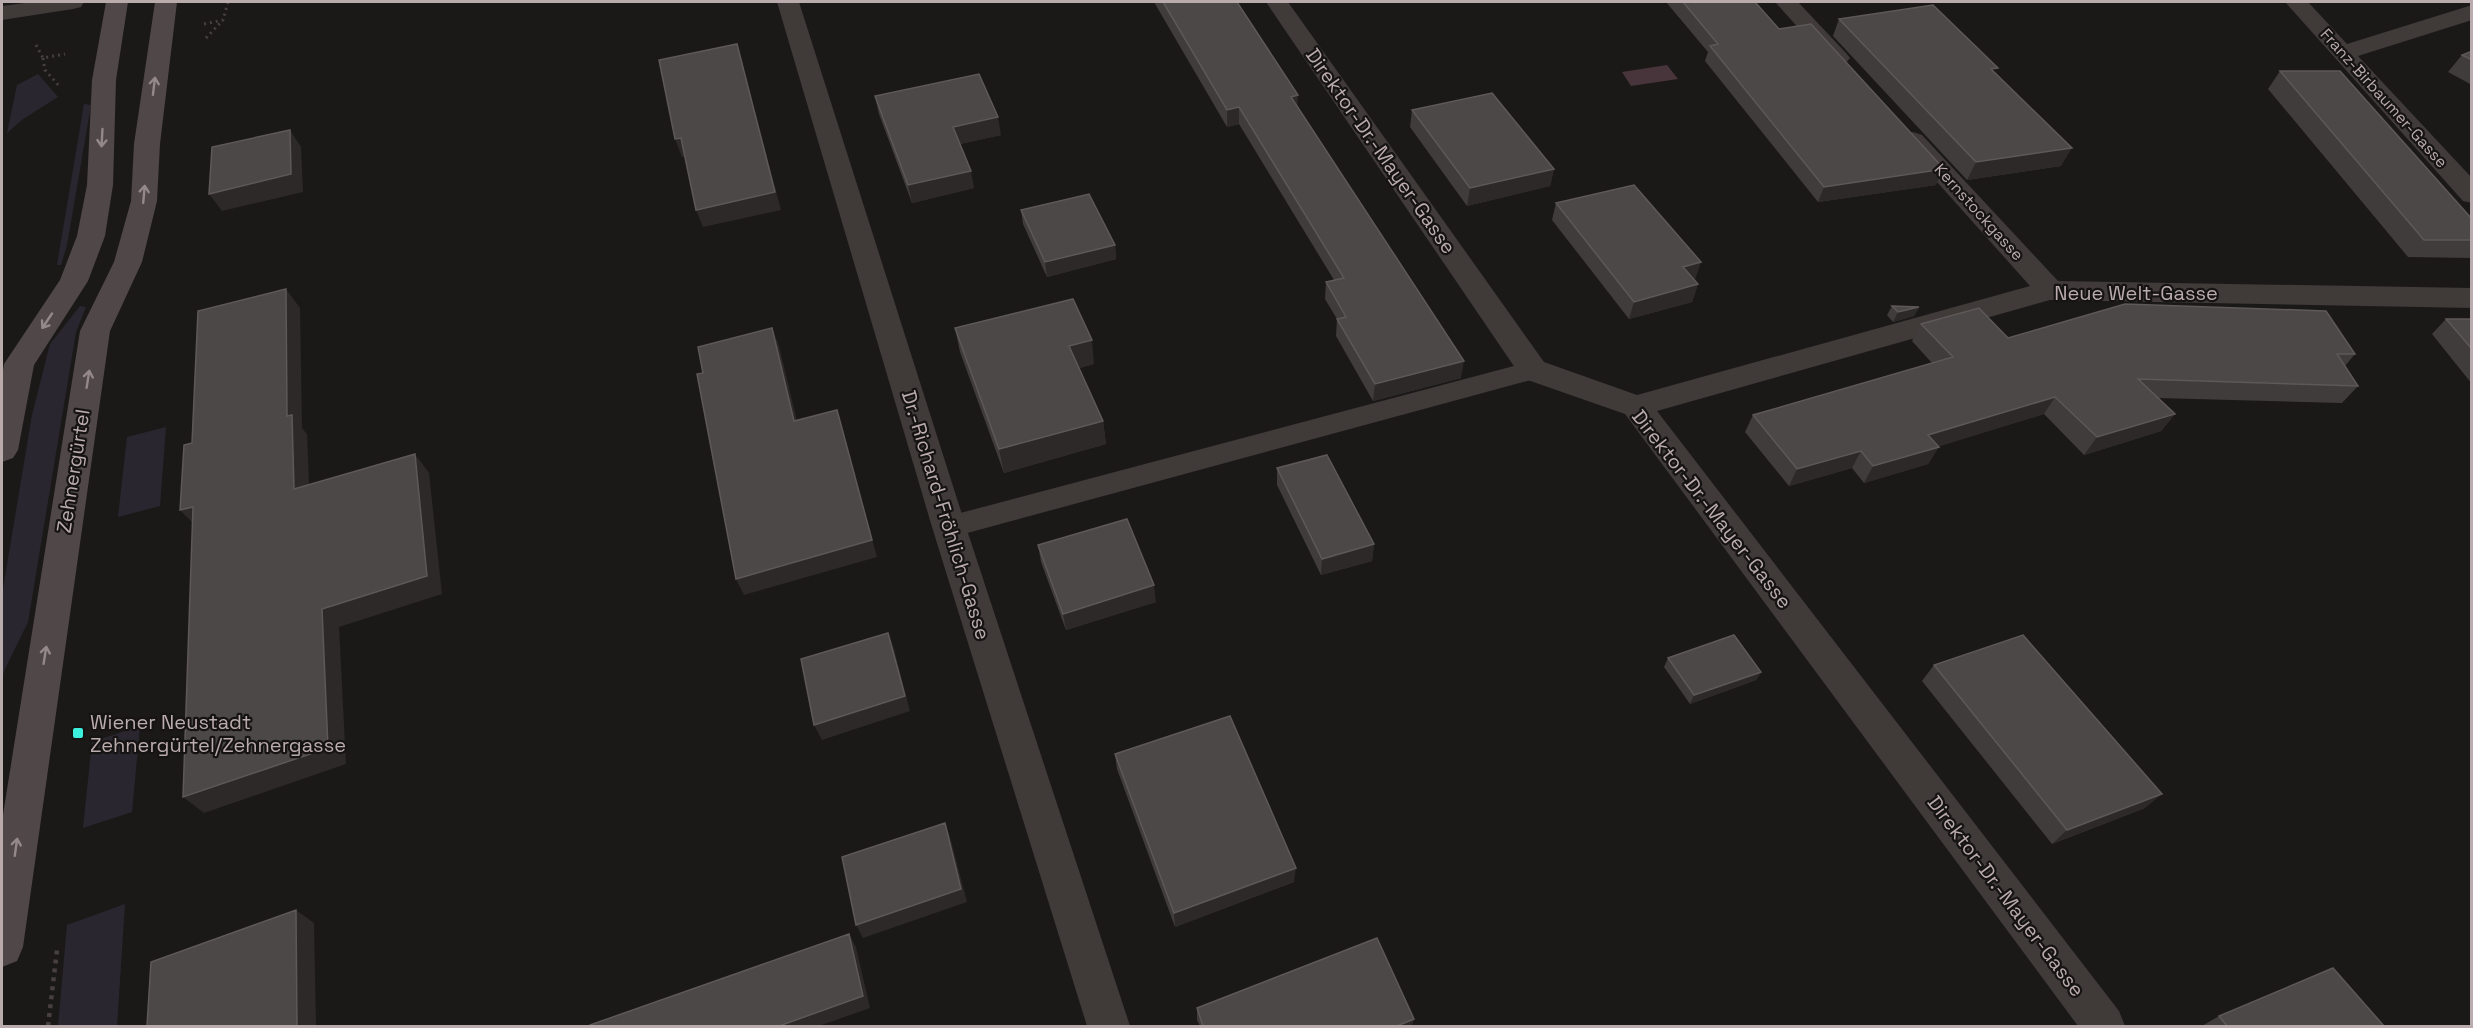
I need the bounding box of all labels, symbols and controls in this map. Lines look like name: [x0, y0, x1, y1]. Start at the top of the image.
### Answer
street label: Franz-Birbaumer-Gasse: [2316, 24, 2452, 172]
street label: Direktor-Dr.-Mayer-Gasse: [1300, 43, 1462, 259]
one-way arrow: [149, 77, 160, 97]
one-way arrow: [96, 128, 107, 148]
street label: Kernstockgasse: [1930, 159, 2028, 265]
one-way arrow: [139, 185, 150, 204]
street label: Neue Welt-Gasse: [2054, 280, 2218, 306]
one-way arrow: [41, 313, 53, 329]
one-way arrow: [82, 370, 93, 389]
street label: Dr.-Richard-Fröhlich-Gasse: [896, 387, 996, 643]
street label: Direktor-Dr.-Mayer-Gasse: [1626, 404, 1798, 614]
street label: Zehnergürtel: [50, 407, 96, 535]
one-way arrow: [39, 645, 50, 665]
place label: Wiener Neustadt Zehnergürtel/Zehnergasse: [90, 709, 346, 758]
marker: Wiener Neustadt Zehnergürtel/Zehnergasse: [71, 726, 85, 740]
street label: Direktor-Dr.-Mayer-Gasse: [1922, 790, 2090, 1002]
one-way arrow: [10, 838, 21, 858]

